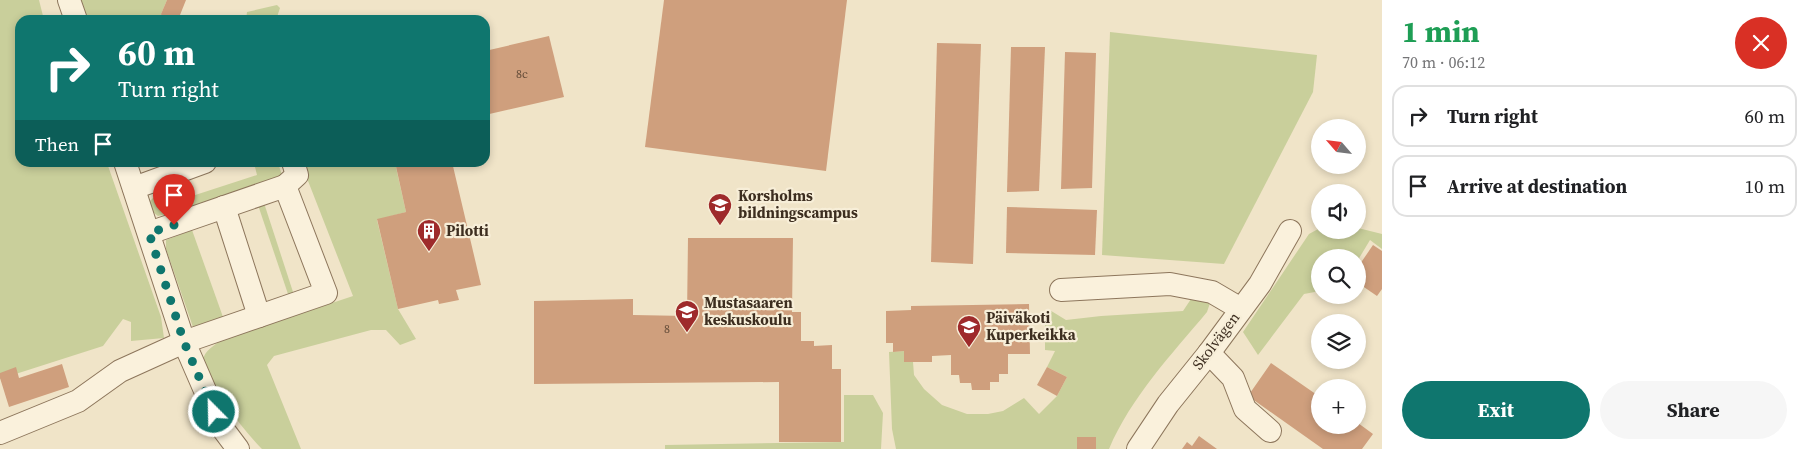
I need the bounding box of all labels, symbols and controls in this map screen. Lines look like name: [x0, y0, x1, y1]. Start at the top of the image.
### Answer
text: 1 min: [1402, 11, 1480, 52]
button: close: [1735, 17, 1787, 69]
text: 60 m: [118, 29, 195, 77]
icon: right: [35, 35, 100, 100]
text: 70 m · 06:12: [1402, 51, 1485, 73]
house number: 8c: [516, 66, 528, 82]
text: Turn right: [118, 74, 219, 104]
icon: right: [1404, 102, 1432, 130]
text: Turn right: [1447, 103, 1538, 129]
text: 60 m: [1744, 103, 1785, 129]
north arrow: [1311, 119, 1366, 174]
map controls: [1311, 119, 1366, 434]
icon: arrive: [89, 130, 117, 158]
text: Then: [35, 131, 79, 157]
icon: arrive: [1404, 172, 1432, 200]
text: Arrive at destination: [1447, 173, 1627, 199]
text: 10 m: [1744, 173, 1785, 199]
pin: [153, 174, 195, 225]
icon: arrive: [160, 181, 188, 209]
button: sound: [1311, 184, 1366, 239]
place label: Korsholms bildningscampus: [738, 185, 858, 223]
school or university icon: Korsholms bildningscampus: [707, 192, 733, 226]
building icon: Pilotti: [416, 218, 442, 252]
place label: Pilotti: [446, 220, 489, 241]
button: search: [1311, 249, 1366, 304]
place label: Mustasaaren keskuskoulu: [704, 292, 793, 330]
school or university icon: Mustasaaren keskuskoulu: [674, 299, 700, 333]
place label: Päiväkoti Kuperkeikka: [986, 307, 1077, 345]
street label: Skolvägen: [1187, 308, 1244, 374]
school or university icon: Päiväkoti Kuperkeikka: [956, 314, 982, 348]
button: layers: [1311, 314, 1366, 369]
house number: 8: [664, 321, 670, 337]
button: +: [1311, 379, 1366, 434]
button: Exit: [1402, 381, 1590, 439]
button: Share: [1600, 381, 1787, 439]
position arrow: [187, 385, 239, 437]

